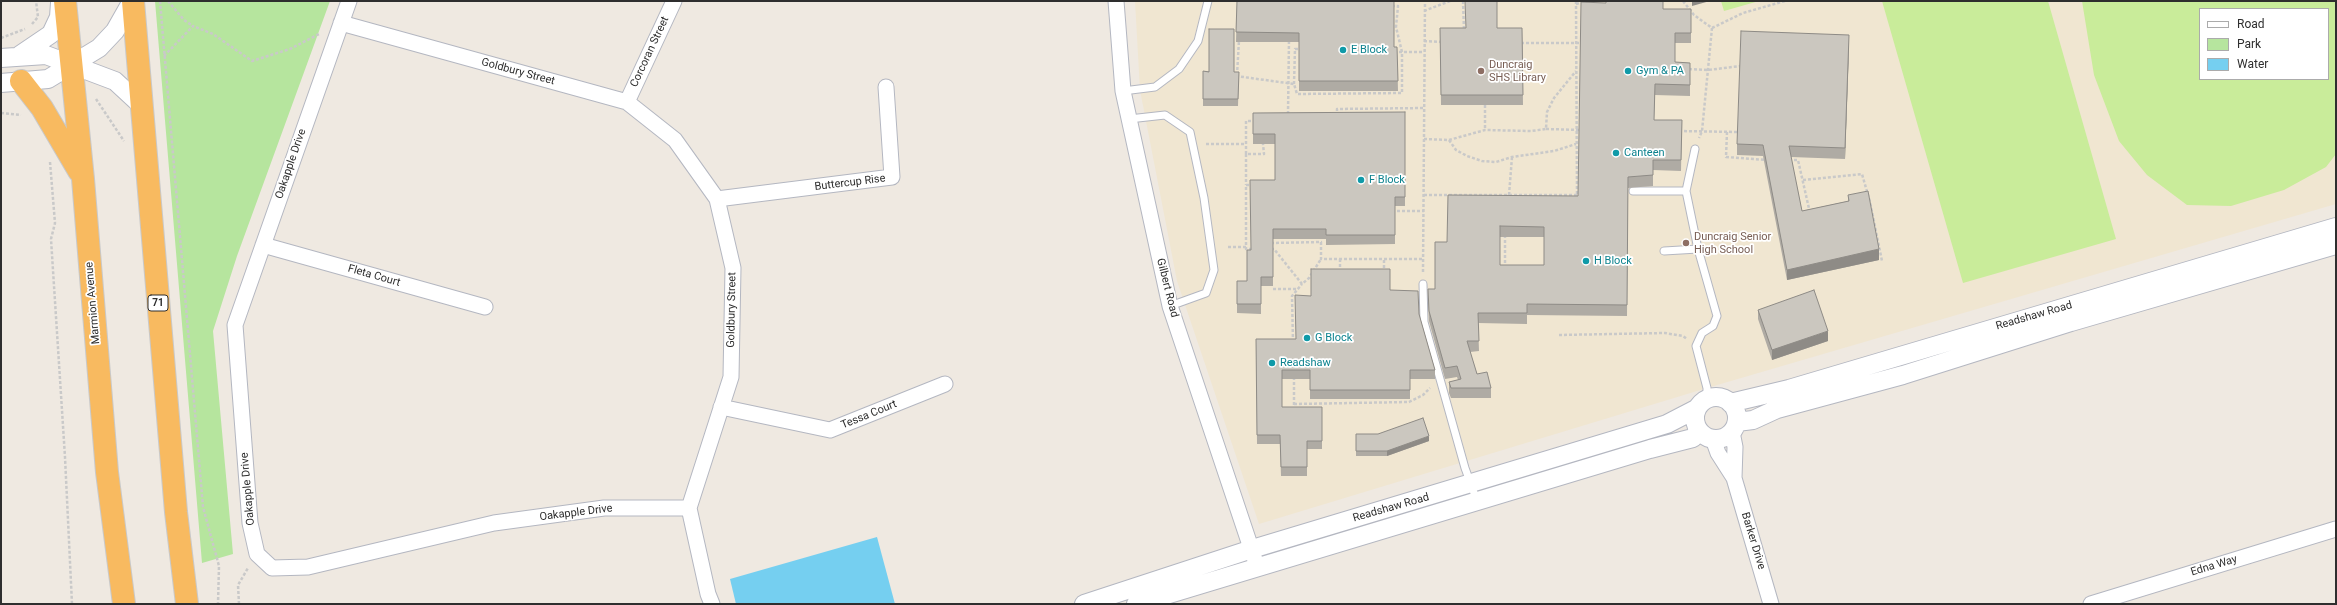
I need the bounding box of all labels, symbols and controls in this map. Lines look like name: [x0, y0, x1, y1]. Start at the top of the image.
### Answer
legend: [2199, 8, 2329, 80]
street label: Corcoran Street: [628, 15, 672, 89]
text: Road: [2237, 17, 2265, 31]
text: Park: [2237, 37, 2261, 51]
place label: E Block: [1351, 43, 1387, 57]
marker: E Block: [1338, 45, 1348, 55]
street label: Goldbury Street: [480, 56, 556, 88]
text: Water: [2237, 57, 2268, 71]
place label: Duncraig SHS Library: [1489, 58, 1546, 84]
place label: Gym & PA: [1636, 64, 1684, 78]
marker: Duncraig SHS Library: [1476, 66, 1486, 76]
marker: Gym & PA: [1623, 66, 1633, 76]
street label: Oakapple Drive: [273, 127, 309, 201]
place label: Canteen: [1624, 146, 1665, 160]
marker: Canteen: [1611, 148, 1621, 158]
street label: Buttercup Rise: [814, 172, 886, 194]
place label: F Block: [1369, 173, 1405, 187]
marker: F Block: [1356, 175, 1366, 185]
place label: Duncraig Senior High School: [1694, 230, 1771, 256]
marker: Duncraig Senior High School: [1681, 238, 1691, 248]
place label: H Block: [1594, 254, 1632, 268]
marker: H Block: [1581, 256, 1591, 266]
street label: Gilbert Road: [1153, 257, 1181, 319]
street label: Marmion Avenue: [83, 261, 103, 345]
street label: Fleta Court: [346, 262, 402, 290]
street label: Goldbury Street: [725, 272, 739, 348]
road number: 71: [148, 295, 168, 311]
street label: Readshaw Road: [1994, 299, 2074, 333]
place label: G Block: [1315, 331, 1352, 345]
marker: G Block: [1302, 333, 1312, 343]
place label: Readshaw: [1280, 356, 1331, 370]
marker: Readshaw: [1267, 358, 1277, 368]
street label: Tessa Court: [839, 398, 899, 432]
street label: Oakapple Drive: [238, 452, 258, 526]
street label: Readshaw Road: [1351, 491, 1431, 525]
street label: Oakapple Drive: [539, 502, 613, 524]
street label: Barker Drive: [1738, 511, 1768, 571]
street label: Edna Way: [2189, 553, 2239, 579]

